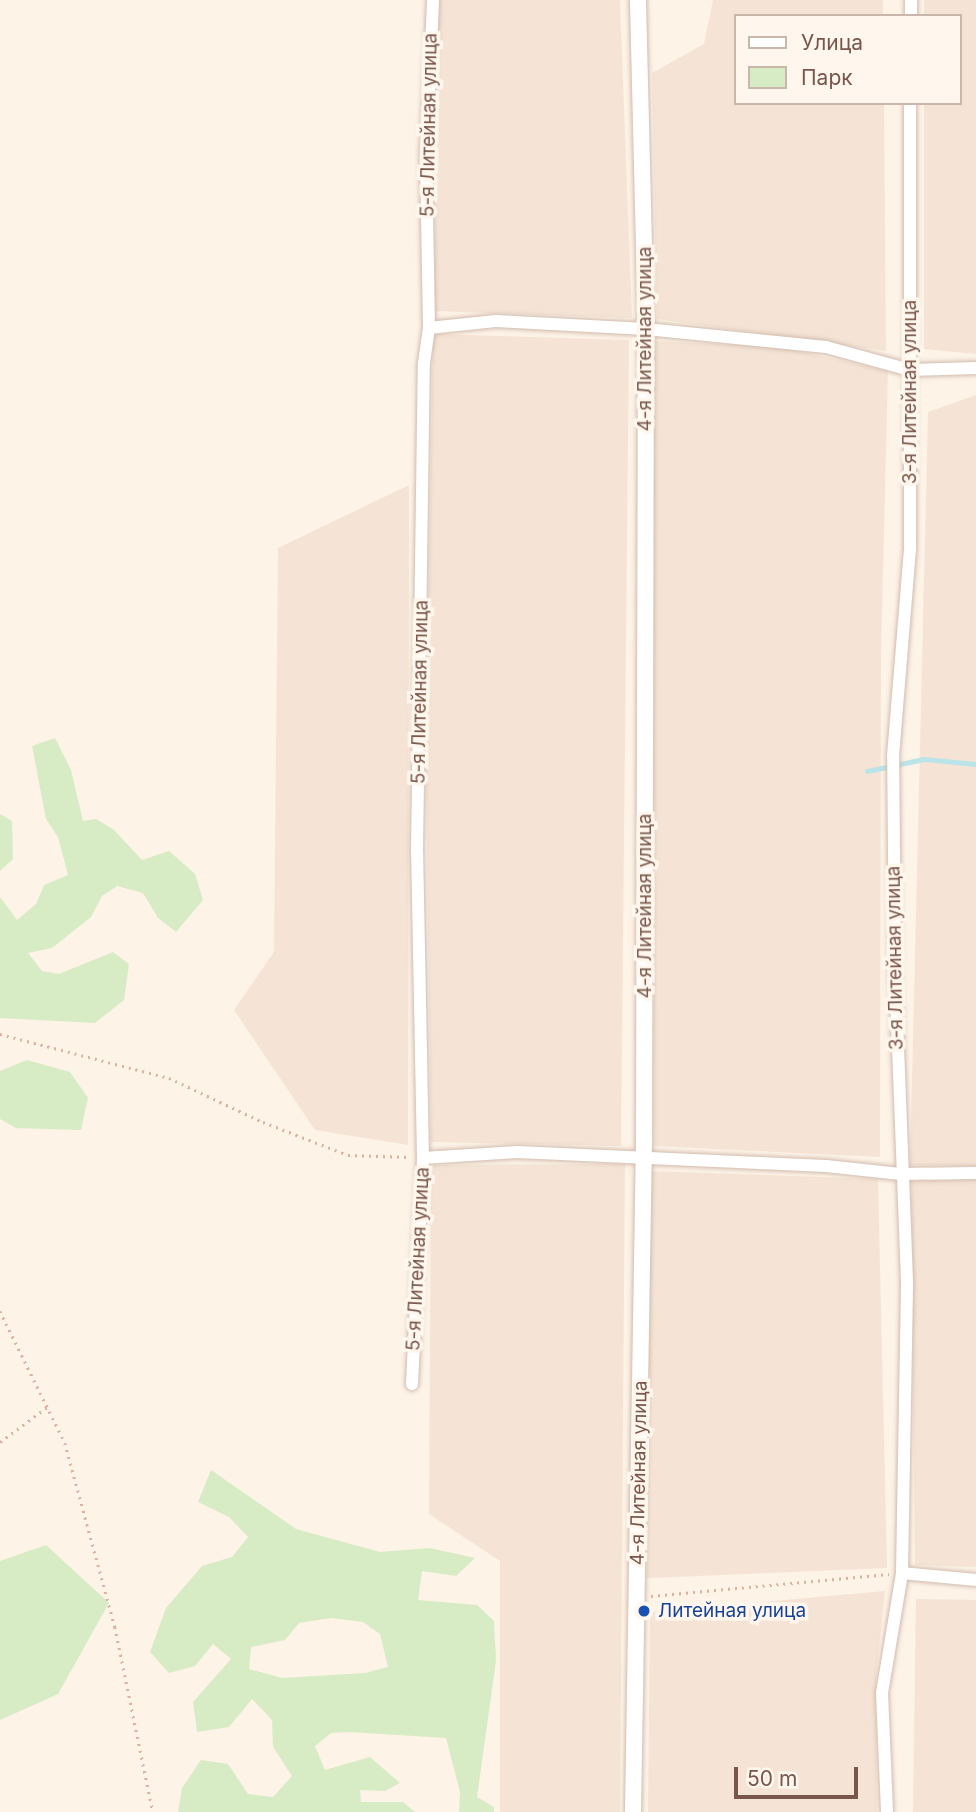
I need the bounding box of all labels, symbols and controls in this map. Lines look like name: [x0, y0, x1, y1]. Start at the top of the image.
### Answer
legend: [734, 14, 962, 105]
text: Улица: [801, 30, 863, 55]
street label: 5-я Литейная улица: [416, 33, 442, 217]
text: Парк: [801, 65, 853, 90]
street label: 4-я Литейная улица: [634, 247, 656, 431]
street label: 3-я Литейная улица: [899, 300, 921, 484]
street label: 5-я Литейная улица: [407, 600, 433, 784]
street label: 4-я Литейная улица: [634, 814, 656, 998]
street label: 3-я Литейная улица: [882, 866, 908, 1050]
street label: 5-я Литейная улица: [402, 1166, 434, 1352]
street label: 4-я Литейная улица: [626, 1380, 652, 1566]
place label: Литейная улица: [658, 1600, 806, 1622]
marker: Литейная улица: [636, 1603, 652, 1619]
scale bar: [738, 1752, 862, 1796]
text: 50 m: [747, 1766, 797, 1791]

